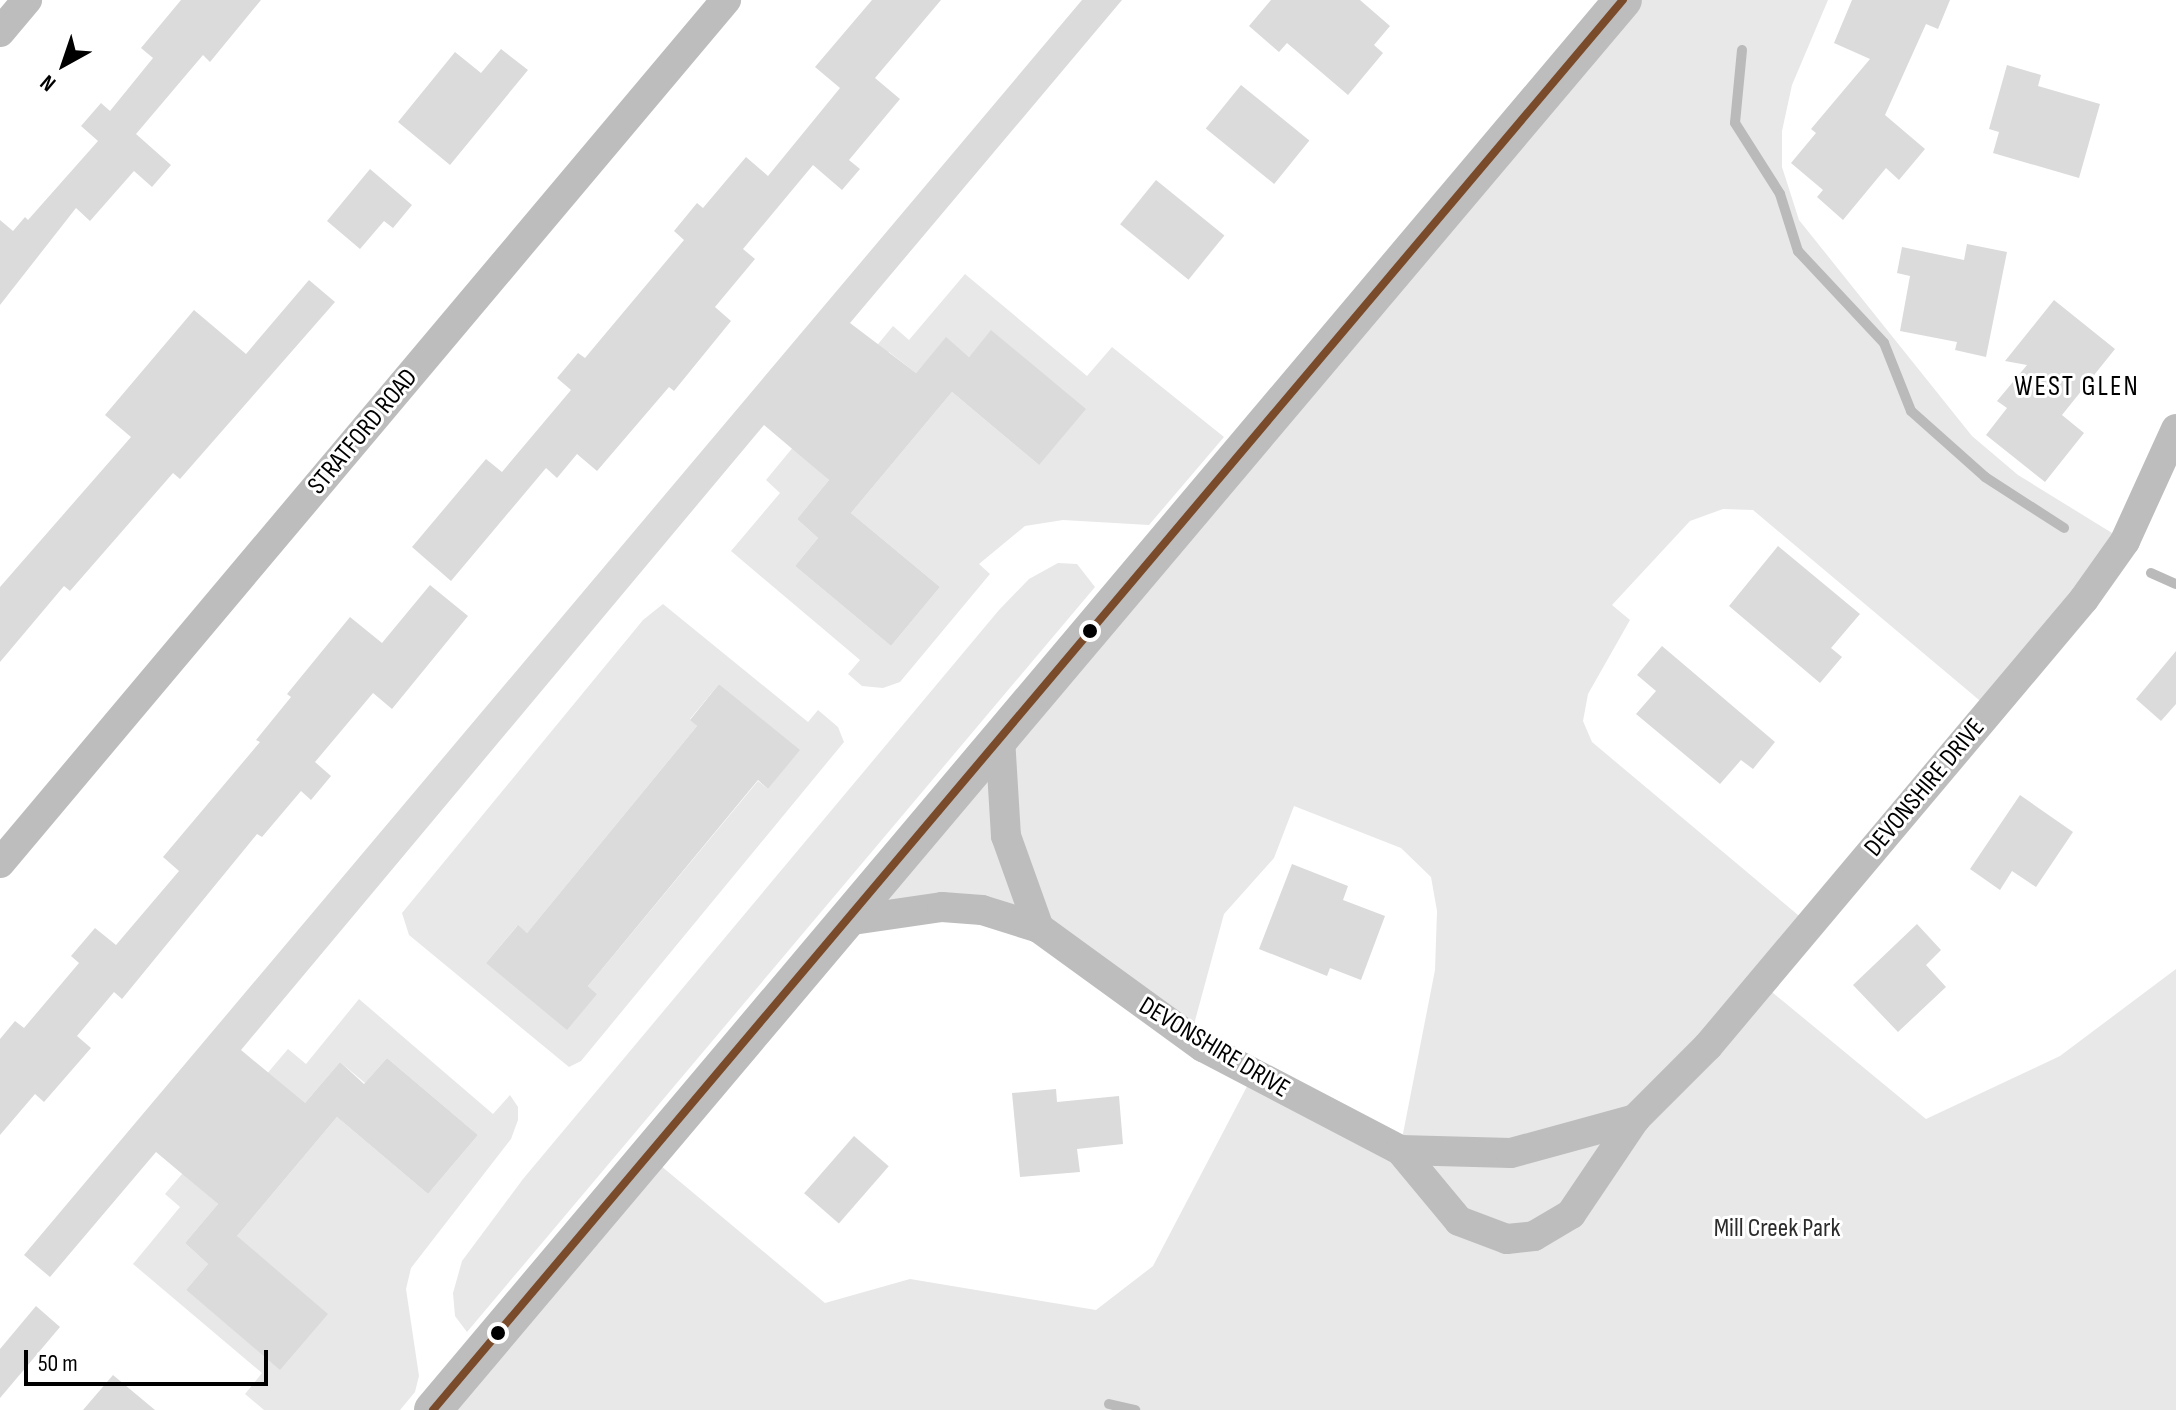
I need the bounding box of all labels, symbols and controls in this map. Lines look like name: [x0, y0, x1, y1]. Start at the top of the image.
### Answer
north arrow: [24, 24, 104, 104]
text: N: [35, 69, 61, 97]
street label: STRATFORD ROAD: [302, 363, 424, 501]
district label: WEST GLEN: [2014, 370, 2140, 404]
unlabelled marker: [1082, 623, 1098, 639]
street label: DEVONSHIRE DRIVE: [1858, 713, 1992, 863]
street label: DEVONSHIRE DRIVE: [1133, 991, 1295, 1105]
park label: Mill Creek Park: [1714, 1213, 1840, 1245]
unlabelled marker: [490, 1325, 506, 1341]
scale bar: [28, 1334, 272, 1384]
text: 50 m: [38, 1349, 78, 1378]

